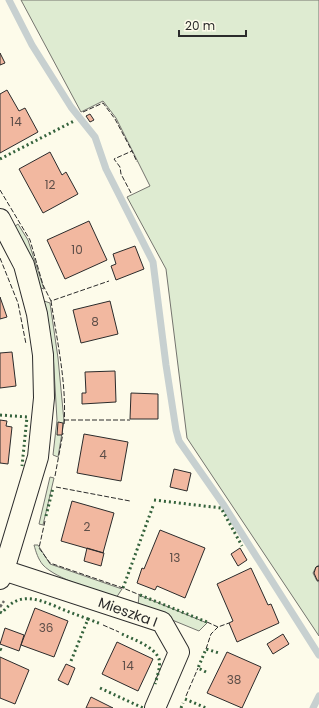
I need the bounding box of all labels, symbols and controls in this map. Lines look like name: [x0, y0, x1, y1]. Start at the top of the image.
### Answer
scale bar: [179, 12, 246, 38]
text: 20 m: [185, 17, 215, 34]
house number: 14: [10, 113, 22, 130]
house number: 12: [45, 176, 55, 193]
house number: 10: [71, 241, 83, 258]
house number: 8: [91, 313, 99, 330]
house number: 4: [99, 446, 107, 463]
house number: 2: [84, 518, 91, 535]
house number: 13: [170, 549, 180, 566]
street label: Mieszka I: [96, 592, 160, 632]
house number: 36: [39, 619, 53, 636]
house number: 14: [122, 657, 134, 674]
house number: 38: [227, 671, 241, 688]

